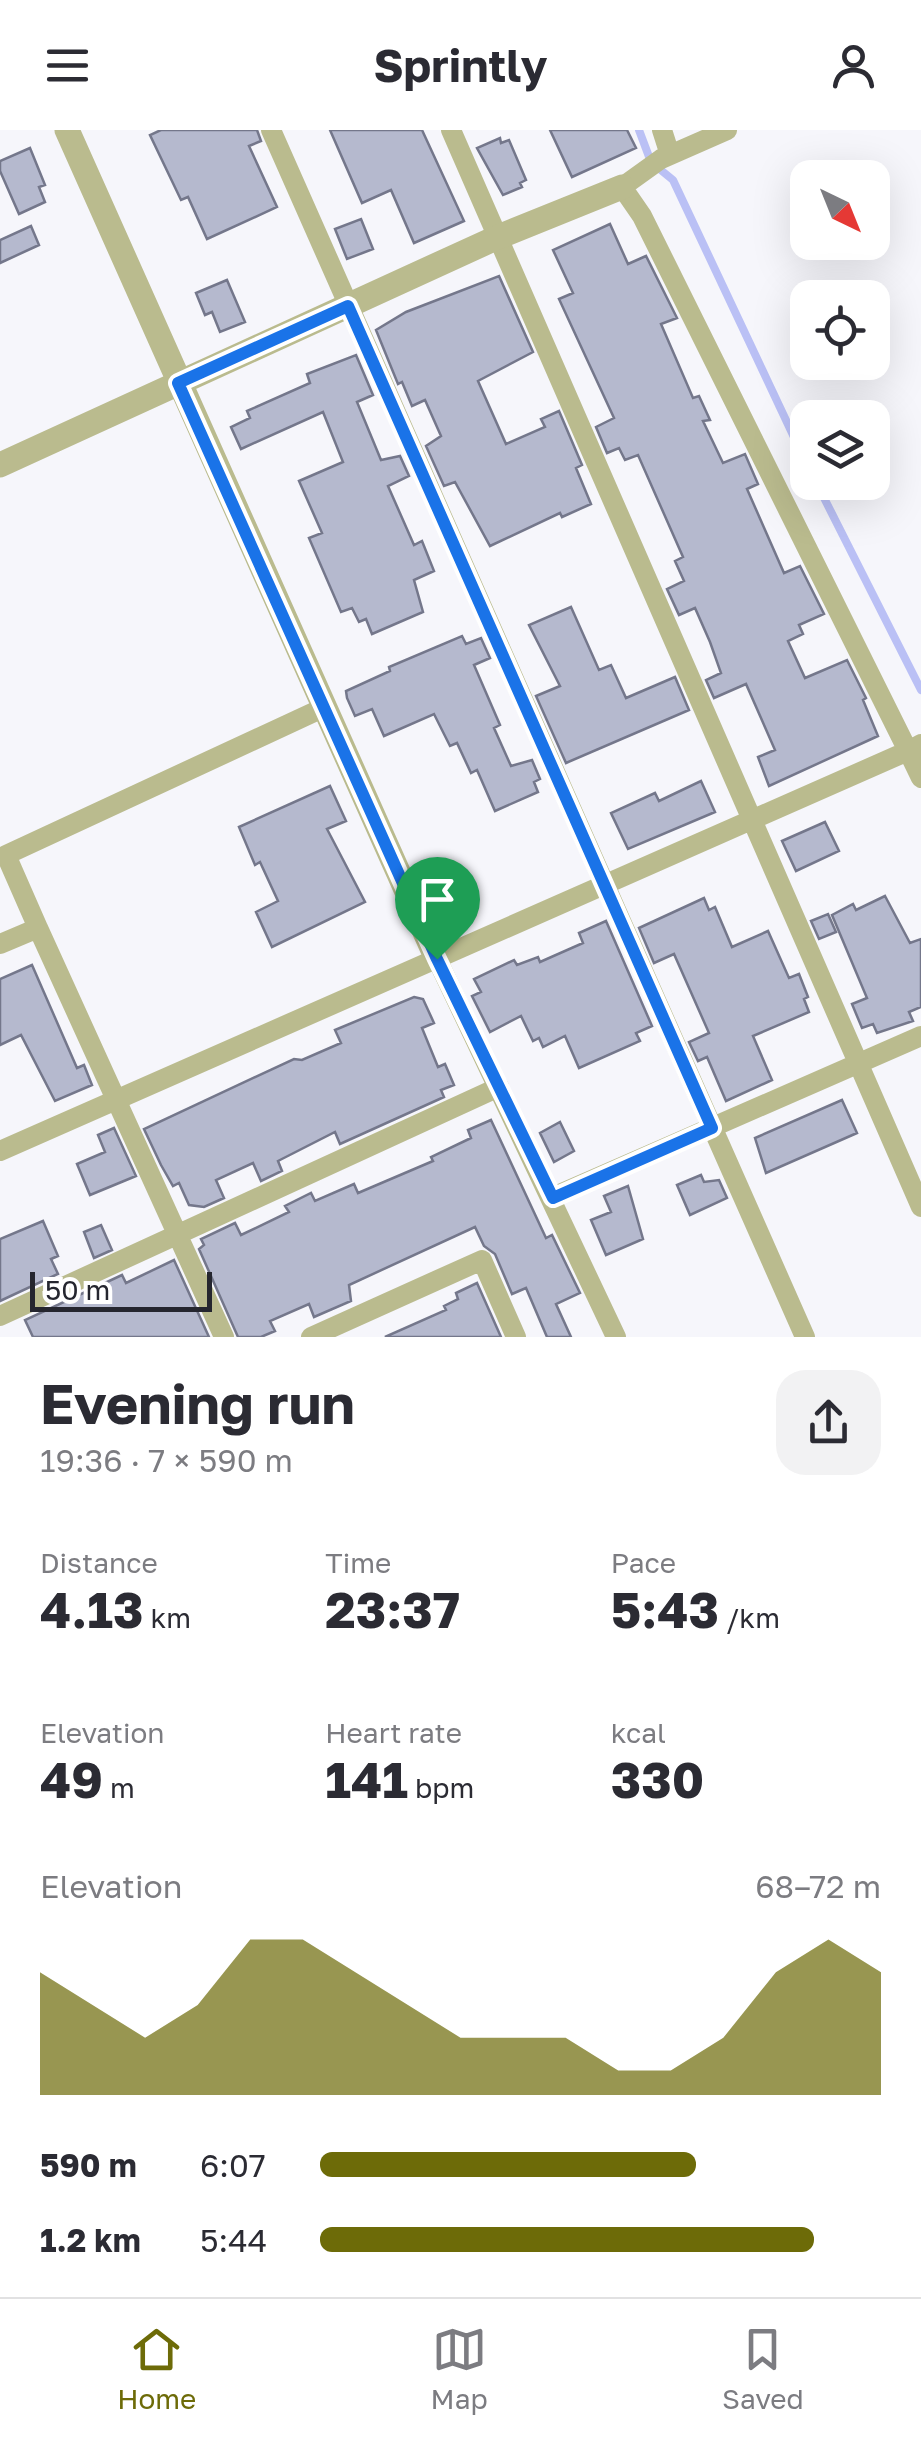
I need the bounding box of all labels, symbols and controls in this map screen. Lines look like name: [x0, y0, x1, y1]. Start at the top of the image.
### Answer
icon: menu: [40, 38, 95, 93]
text: Sprintly: [373, 38, 548, 92]
icon: person: [826, 38, 881, 93]
north arrow: [790, 160, 890, 260]
map controls: [790, 160, 890, 500]
button: locate: [790, 280, 890, 380]
button: layers: [790, 400, 890, 500]
pin: [395, 857, 480, 960]
icon: arrive: [410, 872, 465, 927]
scale bar: [30, 1267, 212, 1312]
text: 50 m: [45, 1273, 110, 1306]
text: Evening run: [40, 1370, 355, 1436]
button: share: [776, 1370, 881, 1475]
text: 19:36 · 7 × 590 m: [40, 1441, 293, 1479]
text: Distance: [40, 1546, 158, 1579]
text: Time: [325, 1546, 391, 1579]
text: Pace: [611, 1546, 676, 1579]
text: 4.13: [40, 1579, 144, 1639]
text: 23:37: [325, 1579, 460, 1639]
text: 5:43: [611, 1579, 719, 1639]
text: km: [144, 1601, 191, 1634]
text: /km: [719, 1601, 780, 1634]
text: Elevation: [40, 1716, 165, 1749]
text: Heart rate: [325, 1716, 462, 1749]
text: kcal: [611, 1716, 666, 1749]
text: 49: [40, 1749, 103, 1809]
text: 141: [325, 1749, 408, 1809]
text: 330: [611, 1749, 704, 1809]
text: m: [103, 1771, 135, 1804]
text: bpm: [408, 1771, 474, 1804]
text: Elevation: [40, 1867, 182, 1905]
text: 68–72 m: [755, 1867, 881, 1905]
text: 590 m: [40, 2146, 137, 2184]
text: 6:07: [200, 2146, 266, 2184]
text: 1.2 km: [40, 2221, 141, 2259]
text: 5:44: [200, 2221, 267, 2259]
tab: Home: [117, 2322, 196, 2415]
tab: Map: [431, 2322, 488, 2415]
tab: Saved: [722, 2322, 804, 2415]

